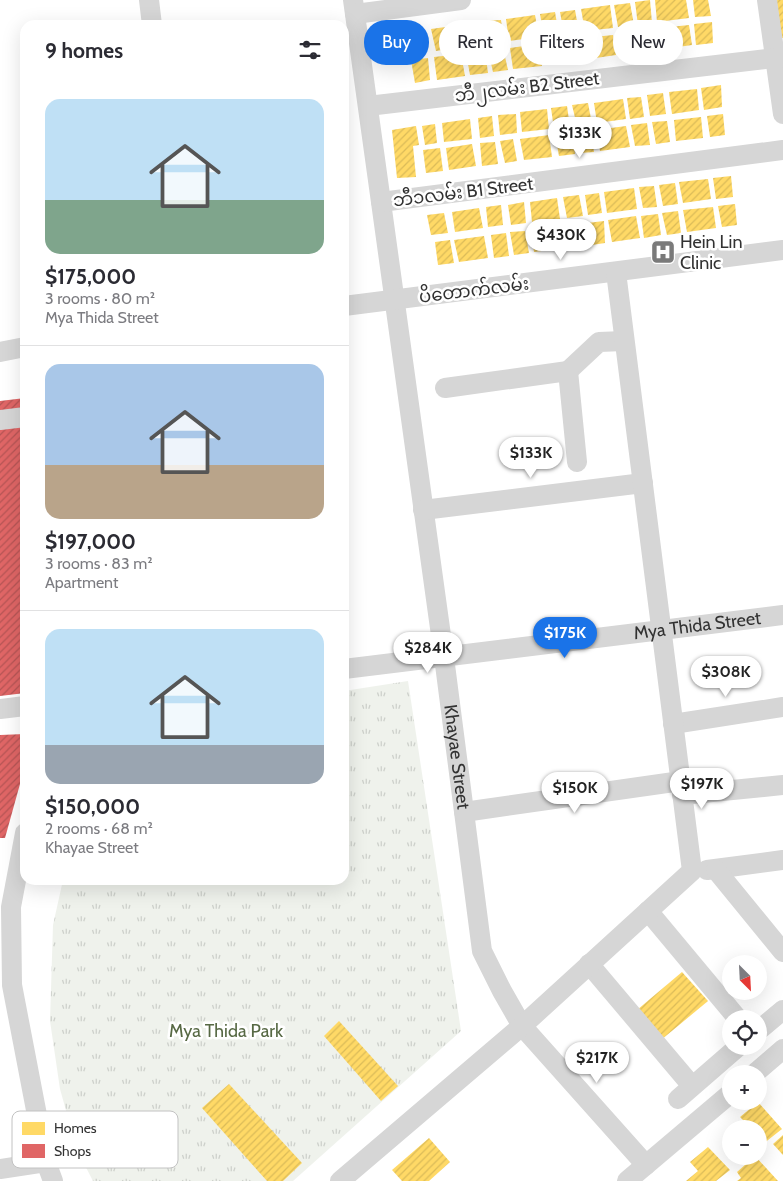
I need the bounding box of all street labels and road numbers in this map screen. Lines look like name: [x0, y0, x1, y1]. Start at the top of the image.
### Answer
street label: ဘီ၂လမ်း B2 Street: [453, 64, 601, 111]
street label: ဘီ၁လမ်း B1 Street: [391, 170, 534, 212]
street label: ပိတောက်လမ်း: [417, 269, 530, 308]
street label: Mya Thida Street: [632, 607, 762, 644]
street label: Khayae Street: [439, 703, 475, 811]

